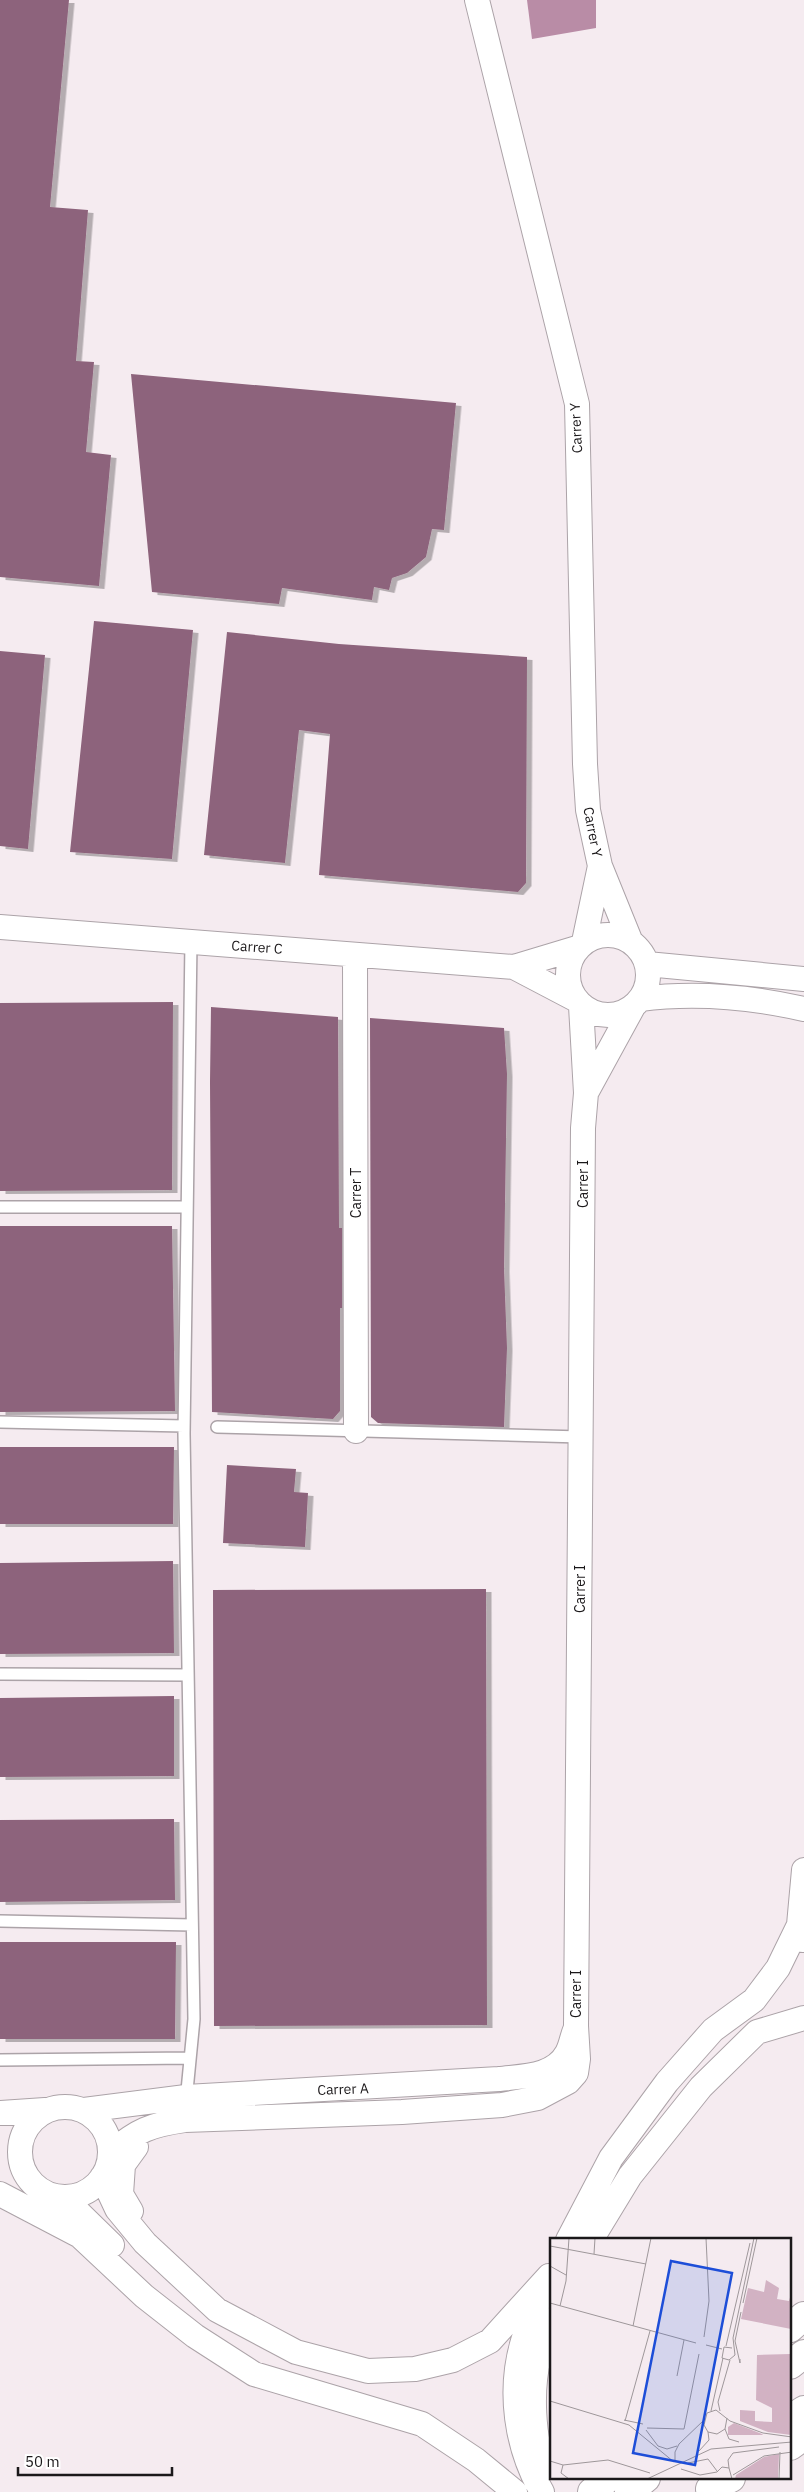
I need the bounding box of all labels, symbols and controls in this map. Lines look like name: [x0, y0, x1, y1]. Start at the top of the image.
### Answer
street label: Carrer Y: [566, 401, 586, 454]
street label: Carrer Y: [579, 805, 607, 859]
street label: Carrer C: [231, 936, 283, 958]
street label: Carrer I: [574, 1160, 592, 1208]
street label: Carrer T: [347, 1168, 365, 1218]
street label: Carrer I: [571, 1565, 589, 1613]
street label: Carrer I: [567, 1970, 585, 2018]
street label: Carrer A: [317, 2079, 369, 2099]
inset map: [550, 2238, 792, 2480]
scale bar: [18, 2444, 171, 2476]
text: 50 m: [25, 2452, 60, 2471]

